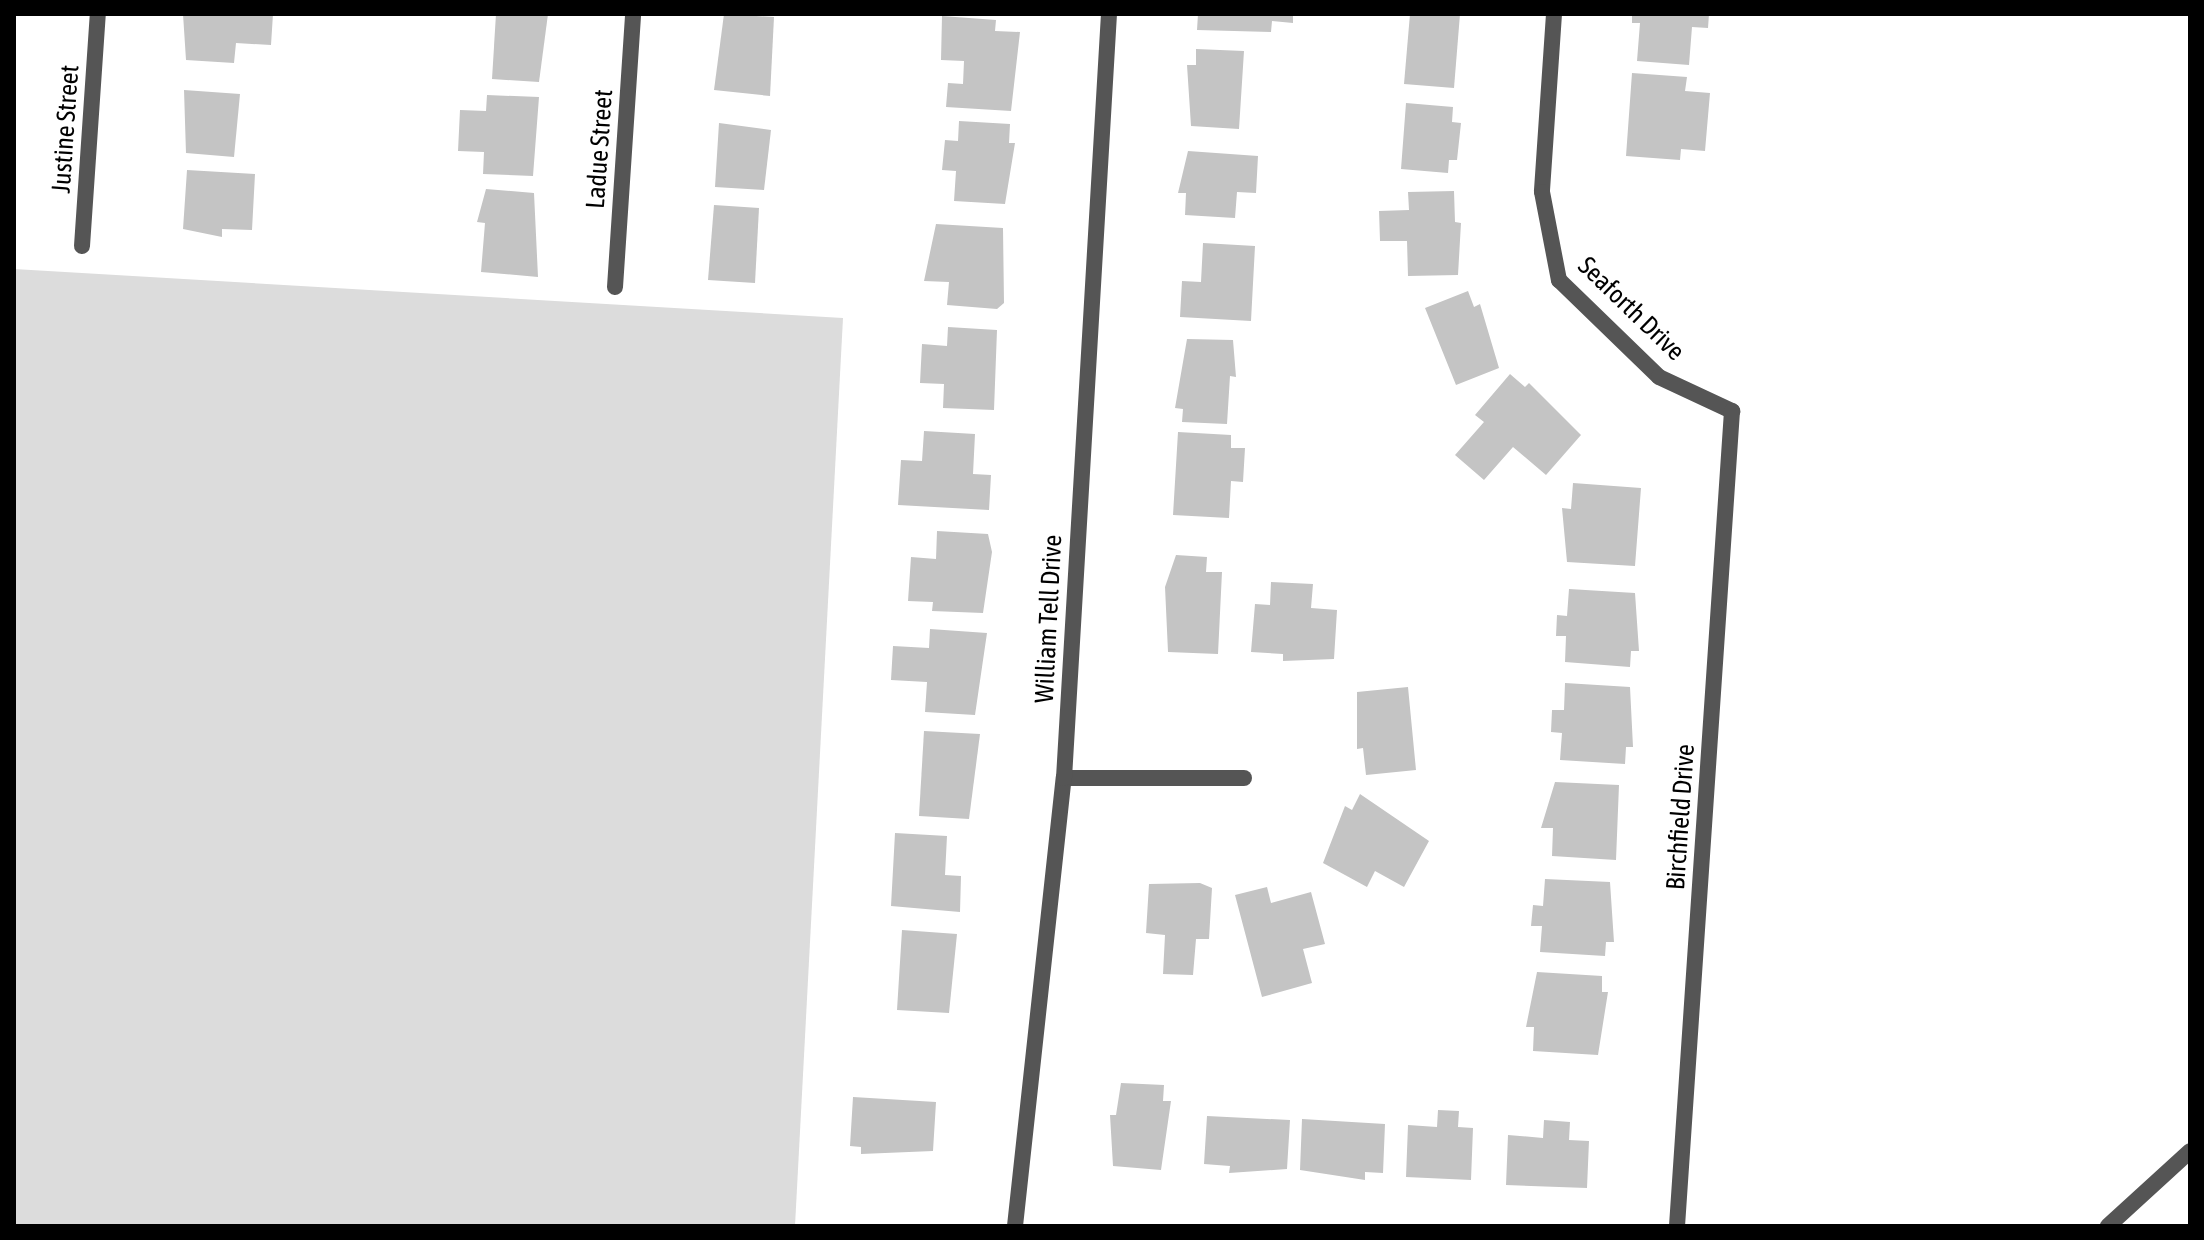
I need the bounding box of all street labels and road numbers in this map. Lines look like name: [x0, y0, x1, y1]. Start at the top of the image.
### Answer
street label: Justine Street: [46, 64, 86, 194]
street label: Ladue Street: [580, 88, 620, 210]
street label: Seaforth Drive: [1571, 251, 1691, 367]
street label: William Tell Drive: [1029, 534, 1069, 704]
street label: Birchfield Drive: [1660, 743, 1702, 891]

